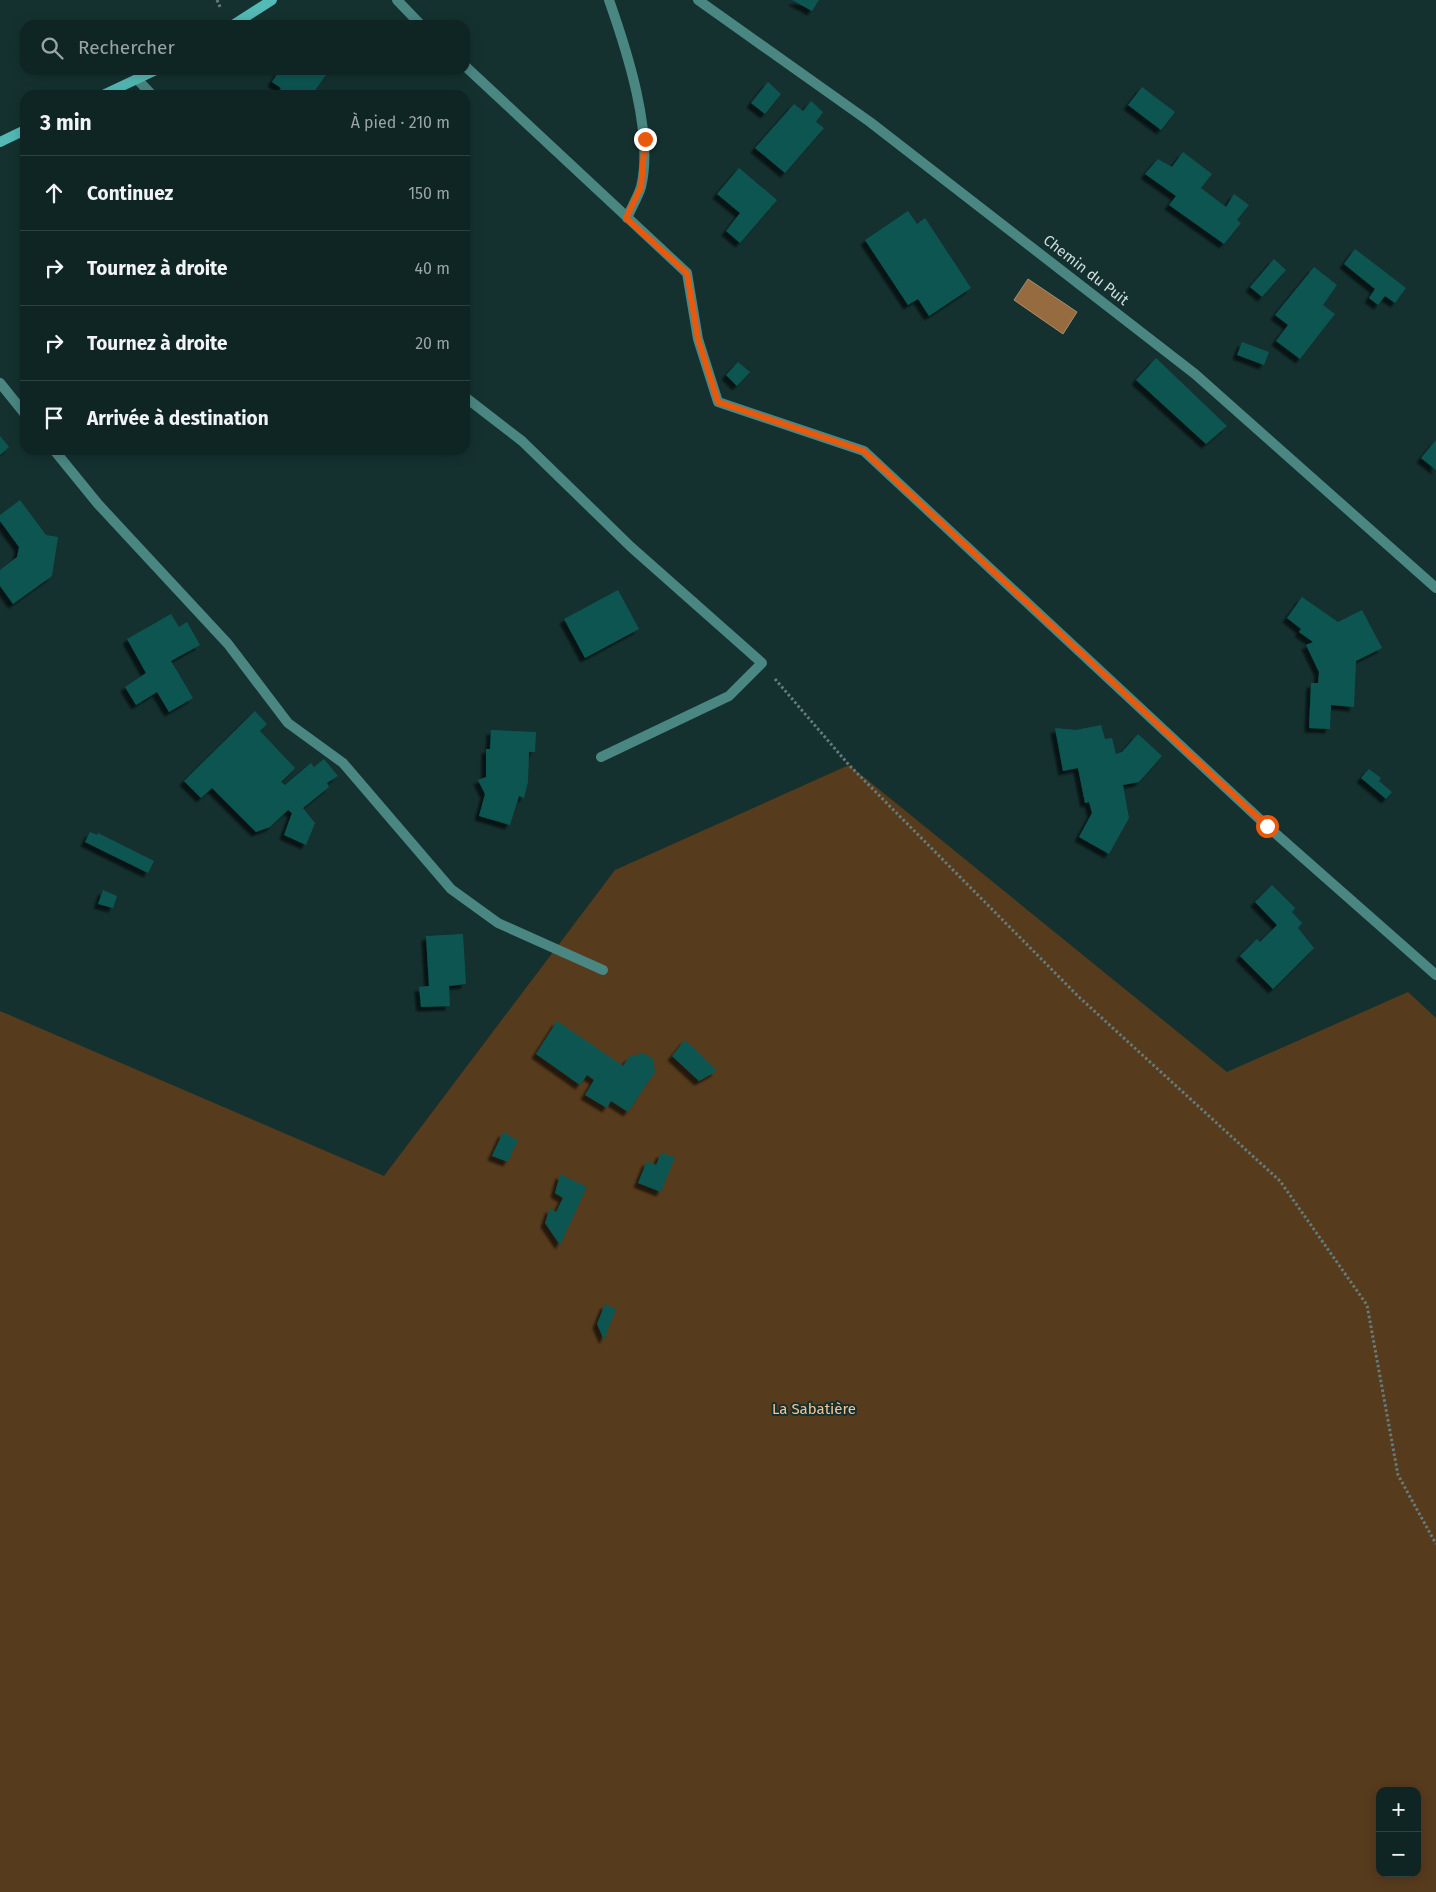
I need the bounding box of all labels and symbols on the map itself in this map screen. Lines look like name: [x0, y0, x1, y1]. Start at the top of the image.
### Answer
route end: [634, 128, 657, 151]
street label: Chemin du Puit: [1040, 231, 1133, 309]
route start: [1256, 815, 1279, 838]
park label: La Sabatière: [772, 1400, 856, 1418]

